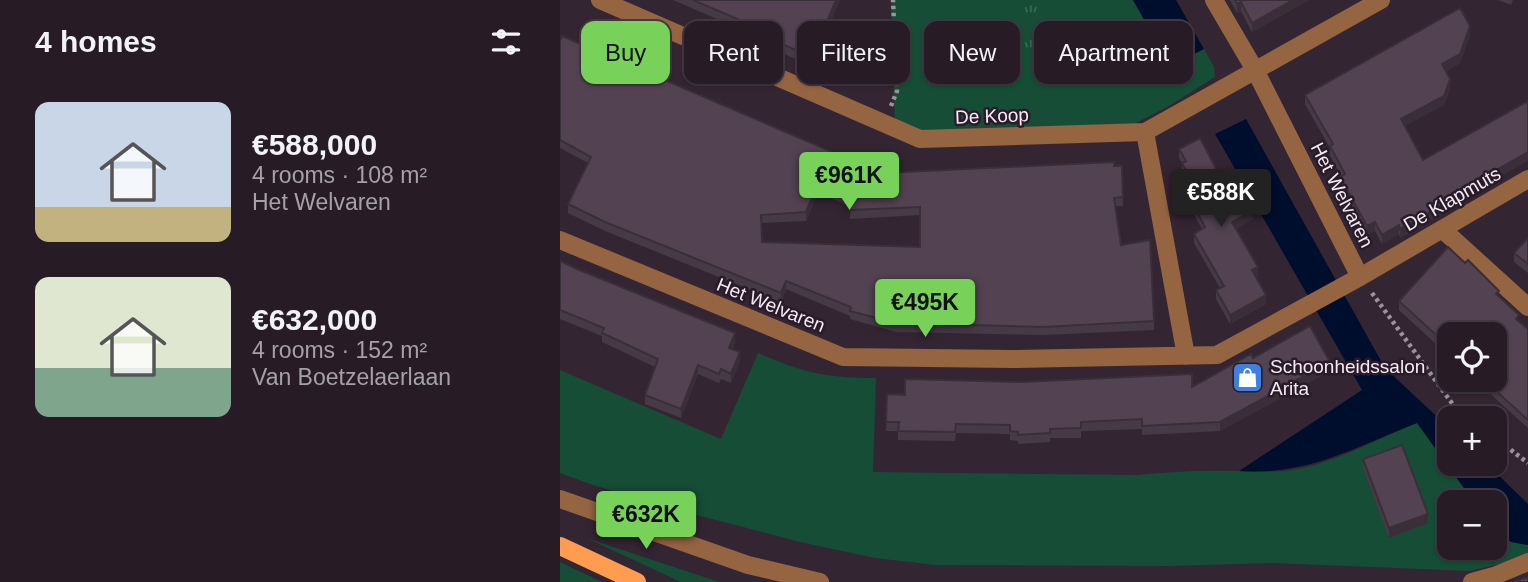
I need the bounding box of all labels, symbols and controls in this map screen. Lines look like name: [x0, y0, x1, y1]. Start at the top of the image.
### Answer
chip: Buy: [581, 21, 670, 84]
chip: Rent: [684, 21, 783, 84]
chip: Filters: [797, 21, 910, 84]
chip: New: [924, 21, 1020, 84]
chip: Apartment: [1034, 21, 1193, 84]
icon: filters: [487, 23, 525, 61]
text: 4 homes: [35, 25, 157, 58]
street label: De Koop: [955, 104, 1029, 128]
text: €588,000: [252, 128, 377, 161]
icon: home: [91, 130, 175, 214]
street label: Het Welvaren: [1307, 139, 1377, 251]
pin: €961K: [800, 152, 898, 212]
text: 4 rooms · 108 m²: [252, 162, 427, 188]
text: €961K: [815, 162, 883, 188]
street label: De Klapmuts: [1400, 163, 1504, 235]
pin: €588K: [1172, 170, 1270, 229]
text: €588K: [1187, 179, 1255, 205]
text: Het Welvaren: [252, 189, 391, 215]
street label: Het Welvaren: [714, 274, 828, 336]
pin: €495K: [876, 280, 974, 339]
text: €495K: [891, 289, 959, 315]
text: €632,000: [252, 303, 377, 336]
icon: home: [91, 305, 175, 389]
map controls: [1437, 322, 1507, 560]
button: locate: [1437, 322, 1507, 392]
text: 4 rooms · 152 m²: [252, 337, 427, 363]
place label: Schoonheidssalon Arita: [1270, 356, 1425, 399]
shop icon: Schoonheidssalon Arita: [1230, 360, 1264, 394]
text: Van Boetzelaerlaan: [252, 364, 451, 390]
button: +: [1437, 406, 1507, 476]
button: −: [1437, 490, 1507, 560]
pin: €632K: [597, 491, 695, 551]
text: €632K: [612, 501, 680, 527]

